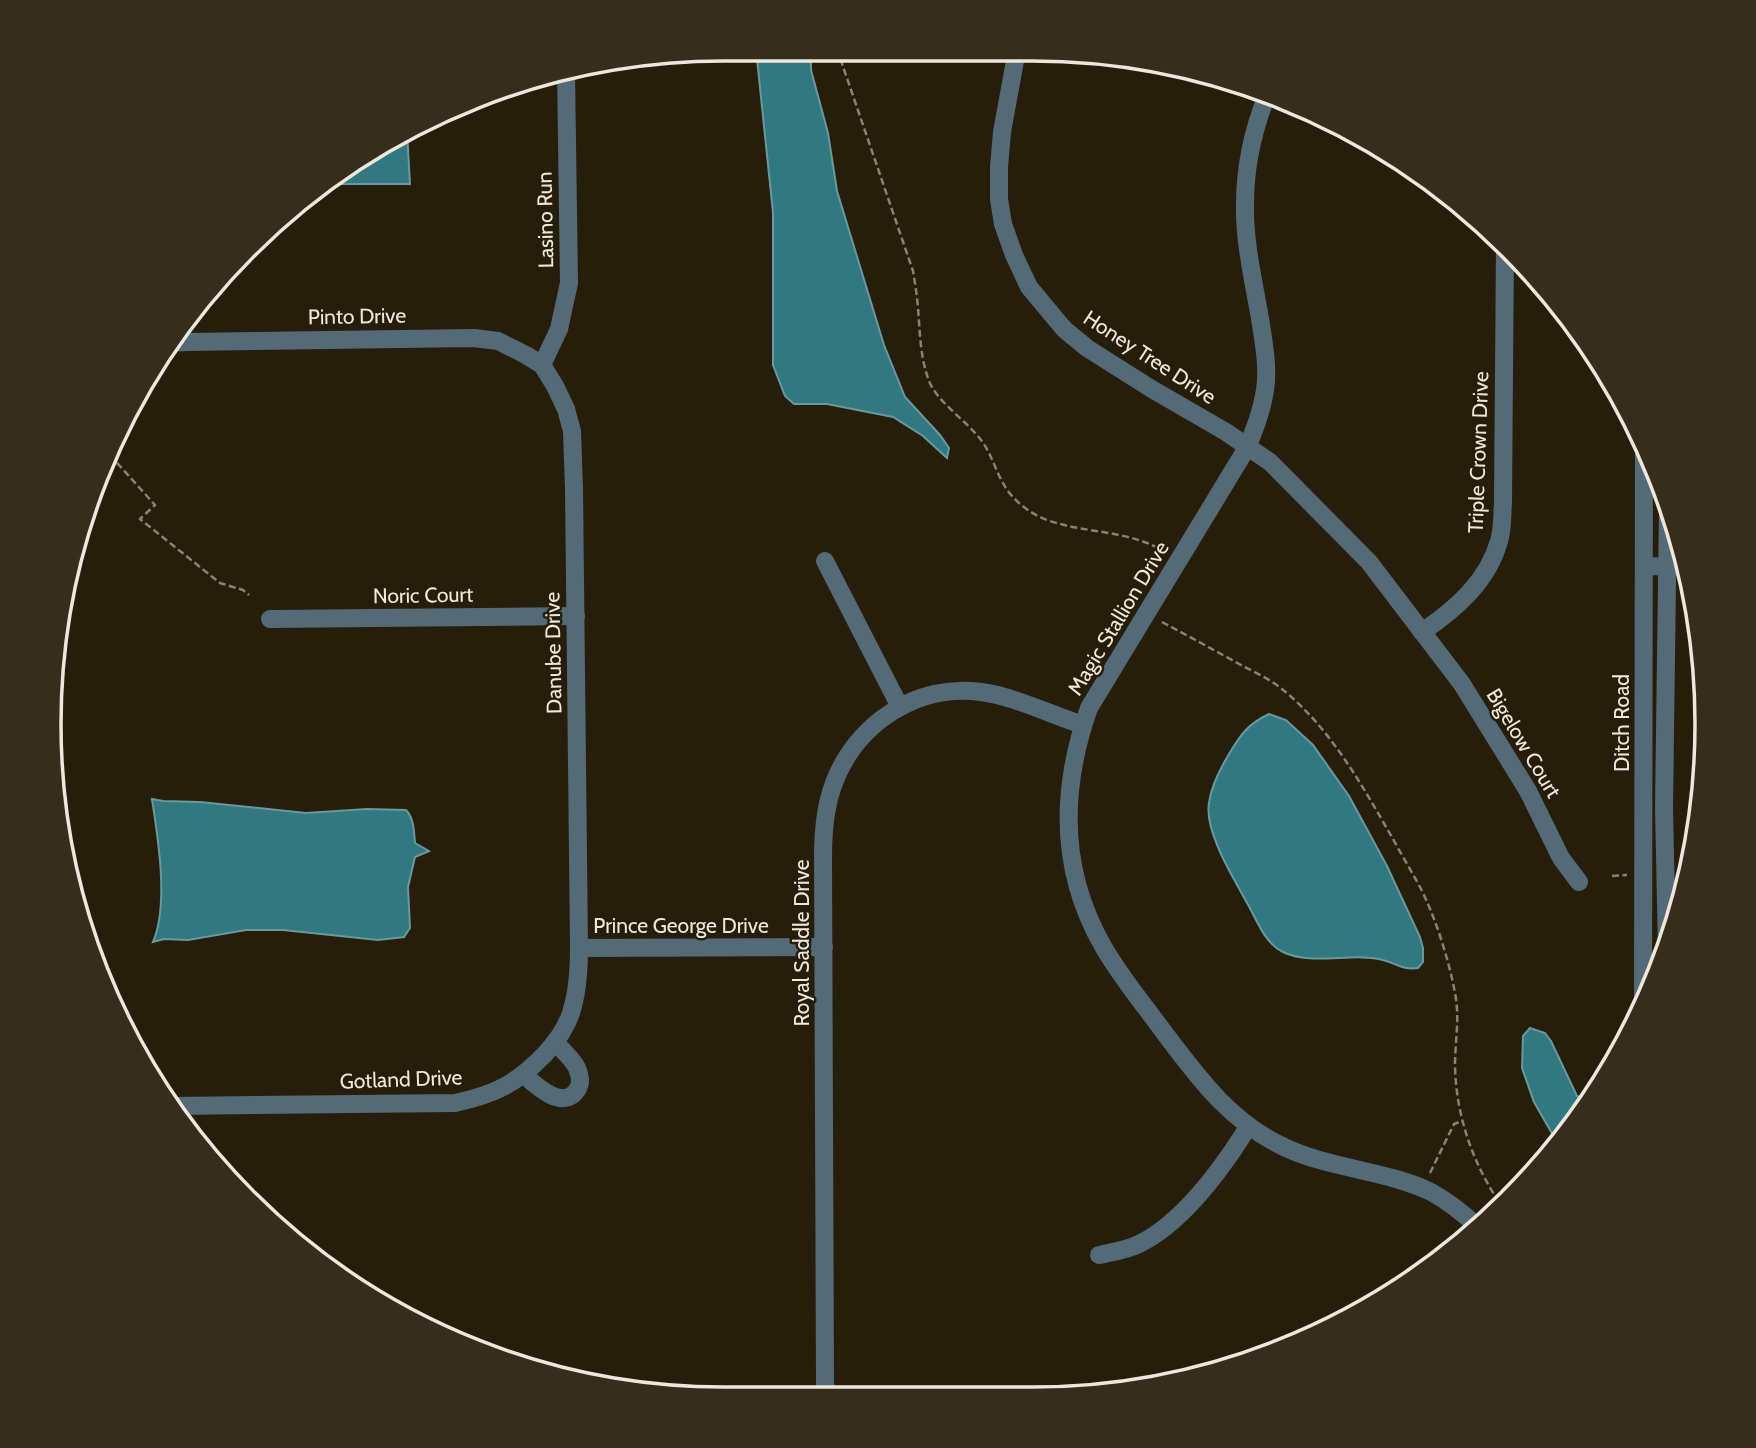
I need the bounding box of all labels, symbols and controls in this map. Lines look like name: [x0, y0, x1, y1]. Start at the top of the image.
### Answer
street label: Lasino Run: [532, 171, 558, 269]
street label: Pinto Drive: [308, 303, 407, 329]
street label: Honey Tree Drive: [1079, 305, 1221, 409]
street label: Triple Crown Drive: [1463, 370, 1493, 533]
street label: Magic Stallion Drive: [1062, 536, 1174, 700]
street label: Noric Court: [373, 582, 473, 608]
street label: Danube Drive: [539, 591, 567, 714]
street label: Ditch Road: [1609, 674, 1634, 772]
street label: Bigelow Court: [1482, 684, 1566, 802]
street label: Royal Saddle Drive: [789, 859, 814, 1026]
street label: Prince George Drive: [593, 913, 769, 938]
street label: Gotland Drive: [339, 1064, 463, 1094]

